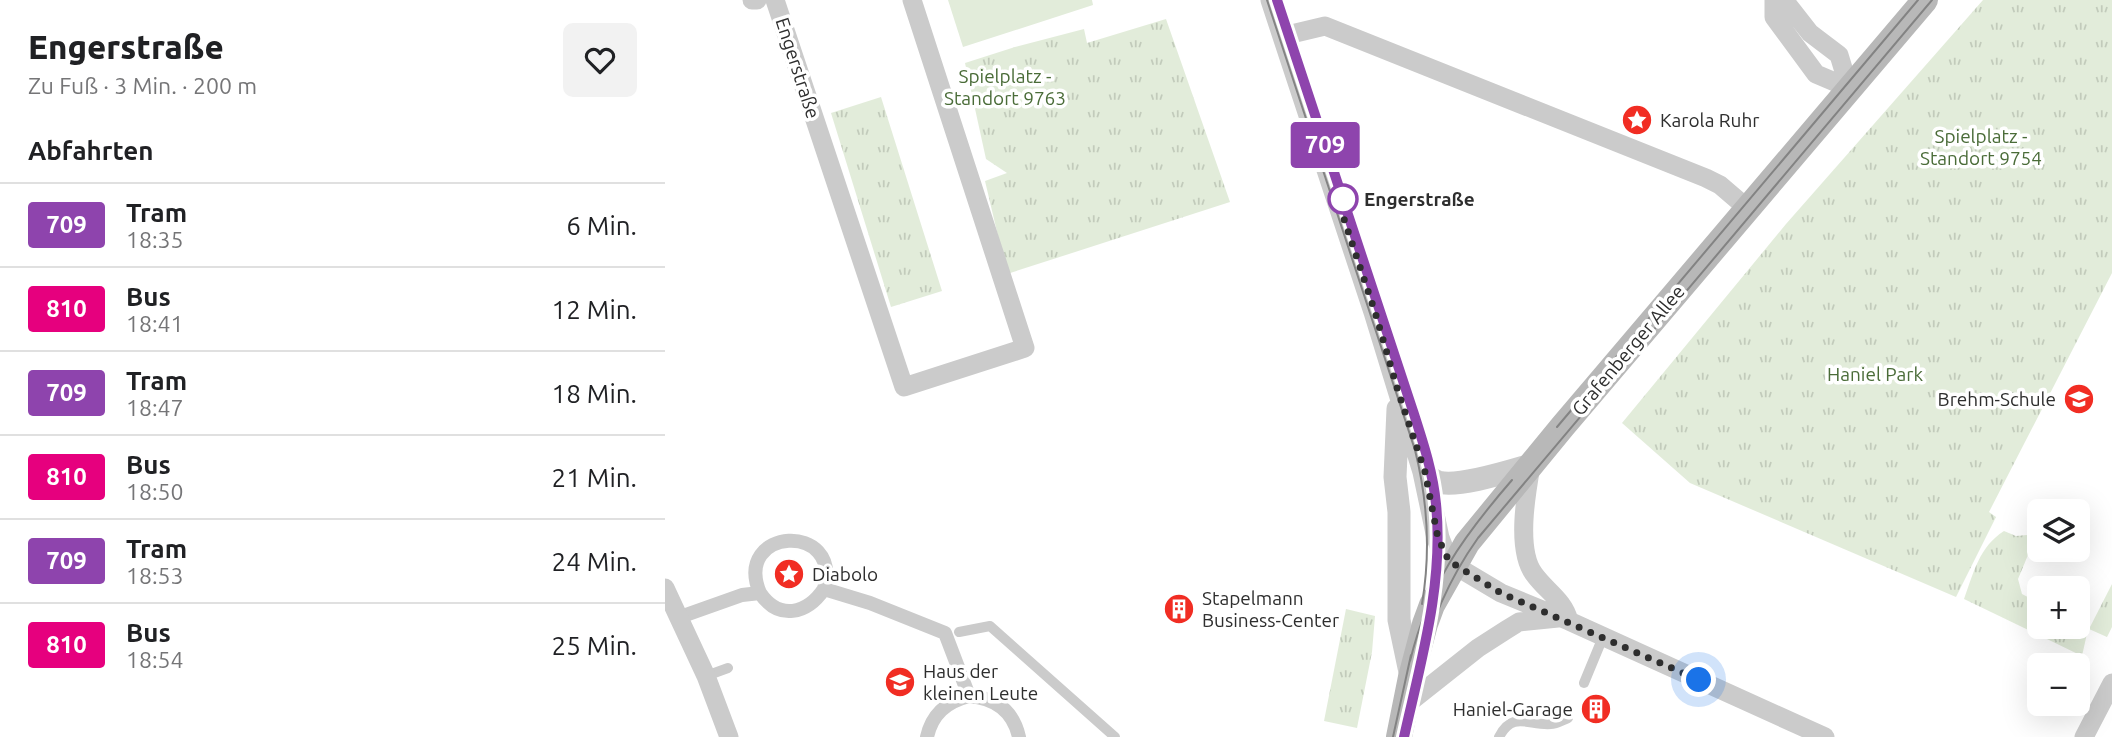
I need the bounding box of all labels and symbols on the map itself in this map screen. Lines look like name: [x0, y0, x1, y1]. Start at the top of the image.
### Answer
street label: Engerstraße: [771, 15, 825, 121]
park label: Spielplatz - Standort 9763: [944, 65, 1066, 109]
place icon: Karola Ruhr: [1620, 103, 1654, 137]
place label: Karola Ruhr: [1660, 109, 1759, 131]
line badge: 709: [1285, 122, 1365, 168]
park label: Spielplatz - Standort 9754: [1920, 125, 2042, 169]
marker: Engerstraße: [1328, 184, 1358, 214]
place label: Engerstraße: [1364, 188, 1475, 210]
street label: Grafenberger Allee: [1567, 280, 1689, 420]
park label: Haniel Park: [1827, 363, 1923, 385]
school or university icon: Brehm-Schule: [2062, 382, 2096, 416]
place label: Brehm-Schule: [1938, 388, 2056, 410]
place icon: Diabolo: [772, 557, 806, 591]
place label: Diabolo: [812, 563, 878, 585]
place label: Stapelmann Business-Center: [1202, 587, 1339, 631]
building icon: Stapelmann Business-Center: [1162, 592, 1196, 626]
place label: Haus der kleinen Leute: [923, 660, 1038, 704]
your location: [1681, 662, 1716, 697]
school or university icon: Haus der kleinen Leute: [883, 665, 917, 699]
building icon: Haniel-Garage: [1579, 692, 1613, 726]
place label: Haniel-Garage: [1453, 698, 1573, 720]

